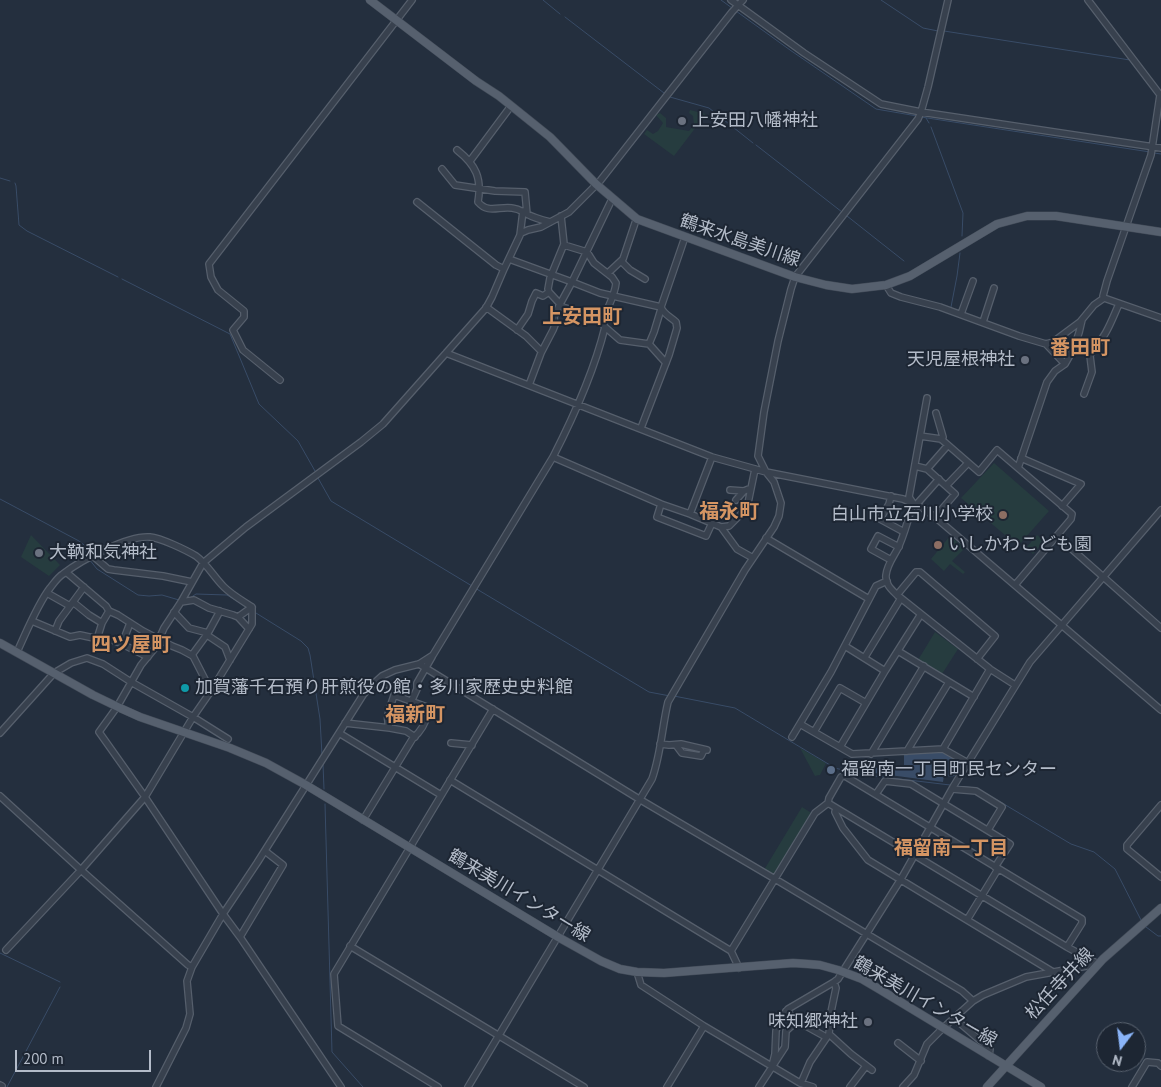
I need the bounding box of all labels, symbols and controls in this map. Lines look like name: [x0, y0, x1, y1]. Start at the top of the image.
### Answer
place label: 上安田八幡神社: [692, 110, 818, 132]
marker: 上安田八幡神社: [676, 115, 688, 127]
street label: 鶴来水島美川線: [677, 210, 803, 272]
district label: 上安田町: [542, 305, 622, 329]
district label: 番田町: [1050, 336, 1110, 360]
place label: 天児屋根神社: [907, 349, 1015, 371]
marker: 天児屋根神社: [1019, 354, 1031, 366]
district label: 福永町: [699, 500, 759, 524]
place label: 白山市立石川小学校: [831, 504, 993, 526]
marker: 白山市立石川小学校: [997, 509, 1009, 521]
place label: いしかわこども園: [948, 534, 1092, 556]
marker: いしかわこども園: [932, 539, 944, 551]
place label: 大靹和気神社: [49, 542, 157, 564]
marker: 大靹和気神社: [33, 547, 45, 559]
district label: 四ツ屋町: [91, 633, 171, 657]
place label: 加賀藩千石預り肝煎役の館・多川家歴史史料館: [195, 677, 573, 699]
marker: 加賀藩千石預り肝煎役の館・多川家歴史史料館: [179, 682, 191, 694]
district label: 福新町: [385, 703, 445, 727]
place label: 福留南一丁目町民センター: [841, 759, 1057, 781]
marker: 福留南一丁目町民センター: [825, 764, 837, 776]
district label: 福留南一丁目: [894, 838, 1008, 860]
street label: 鶴来美川インター線: [444, 845, 594, 947]
street label: 松任寺井線: [1021, 944, 1099, 1024]
street label: 鶴来美川インター線: [849, 952, 1001, 1052]
place label: 味知郷神社: [768, 1011, 858, 1033]
marker: 味知郷神社: [862, 1016, 874, 1028]
north arrow: [1096, 1022, 1146, 1072]
scale bar: [18, 1040, 154, 1072]
text: 200 m: [23, 1049, 64, 1068]
text: N: [1111, 1051, 1124, 1070]

